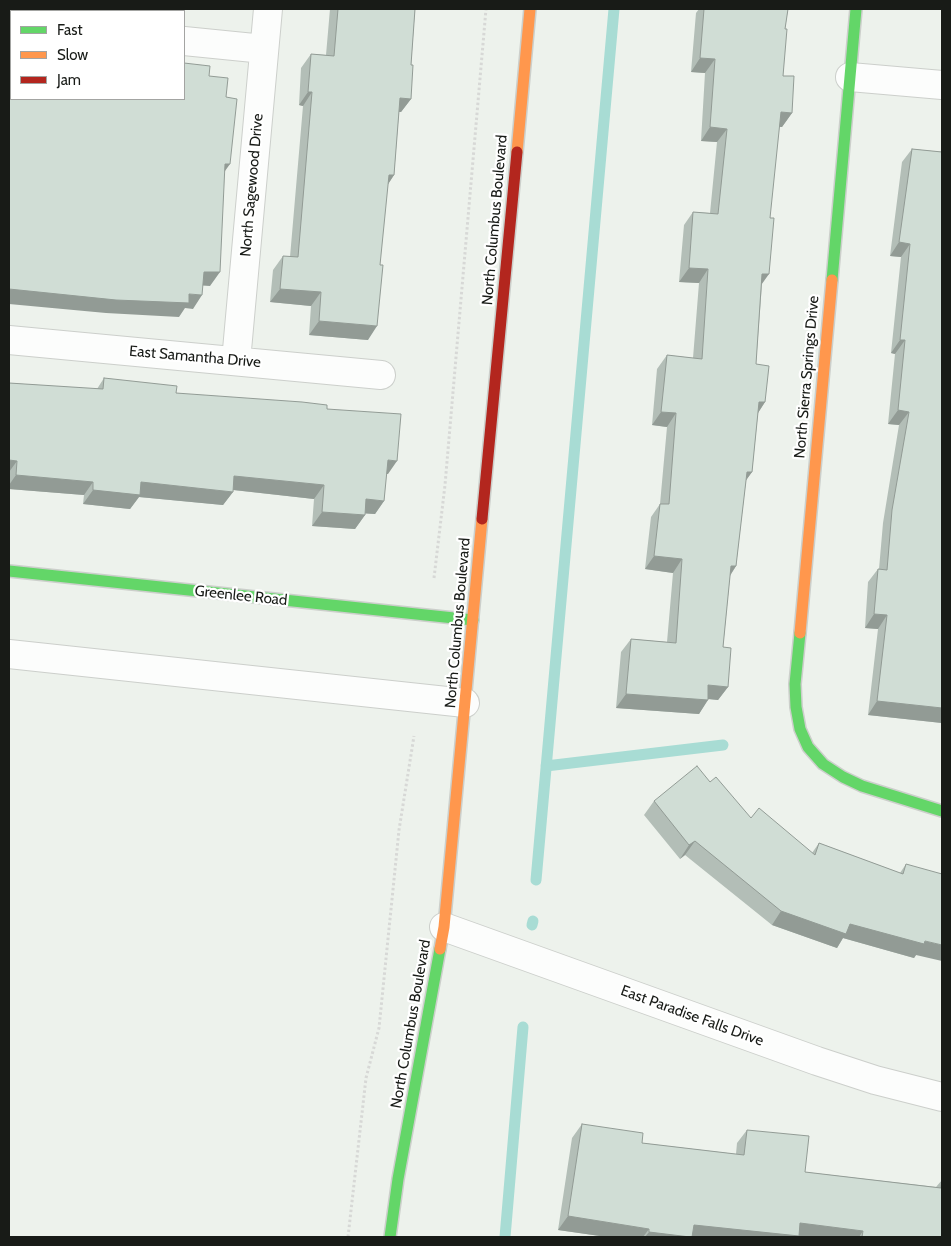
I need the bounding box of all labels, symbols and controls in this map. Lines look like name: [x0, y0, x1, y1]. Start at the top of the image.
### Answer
legend: [10, 10, 185, 100]
text: Fast: [57, 21, 82, 39]
text: Slow: [57, 46, 88, 64]
text: Jam: [57, 71, 81, 89]
street label: North Sagewood Drive: [237, 113, 267, 257]
street label: North Columbus Boulevard: [479, 134, 511, 306]
street label: North Sierra Springs Drive: [791, 295, 823, 459]
street label: East Samantha Drive: [128, 342, 262, 372]
street label: North Columbus Boulevard: [442, 537, 474, 709]
street label: Greenlee Road: [194, 582, 288, 610]
street label: North Columbus Boulevard: [387, 938, 435, 1110]
street label: East Paradise Falls Drive: [618, 982, 766, 1050]

